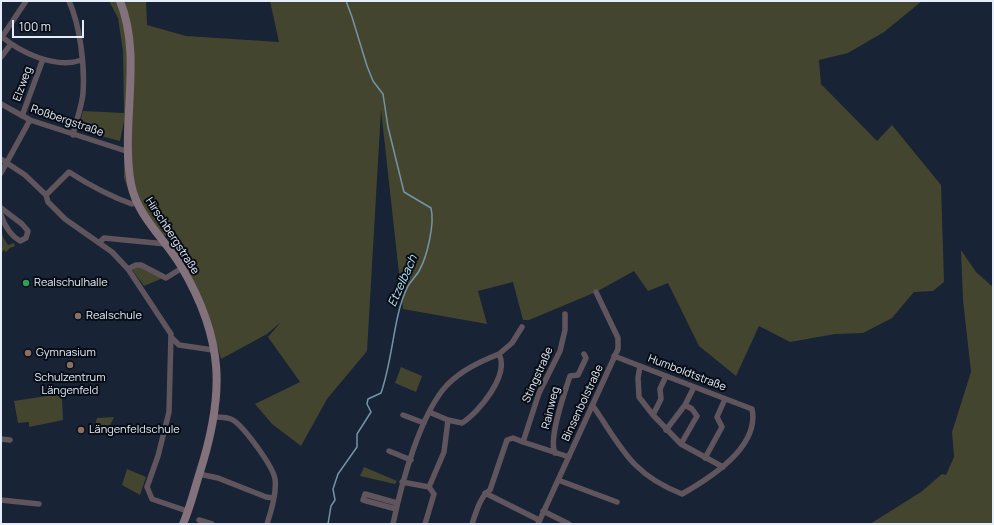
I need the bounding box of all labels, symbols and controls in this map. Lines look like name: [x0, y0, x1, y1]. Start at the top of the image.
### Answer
scale bar: [14, 12, 86, 38]
text: 100 m: [19, 18, 51, 35]
street label: Elzweg: [11, 65, 35, 103]
street label: Roßbergstraße: [29, 102, 105, 140]
street label: Hirschbergstraße: [142, 195, 202, 277]
water label: Etzelbach: [385, 253, 421, 309]
place label: Realschulhalle: [34, 276, 108, 290]
marker: Realschulhalle: [21, 278, 31, 288]
place label: Realschule: [86, 309, 142, 323]
marker: Realschule: [73, 311, 83, 321]
street label: Stingstraße: [520, 345, 556, 405]
place label: Gymnasium: [36, 346, 96, 360]
marker: Gymnasium: [23, 348, 33, 358]
street label: Humboldtstraße: [646, 352, 728, 394]
marker: Schulzentrum Längenfeld: [65, 360, 75, 370]
street label: Binsenbolstraße: [559, 363, 607, 443]
place label: Schulzentrum Längenfeld: [35, 371, 105, 397]
street label: Rainweg: [539, 385, 563, 431]
place label: Längenfeldschule: [89, 423, 180, 437]
marker: Längenfeldschule: [76, 425, 86, 435]

